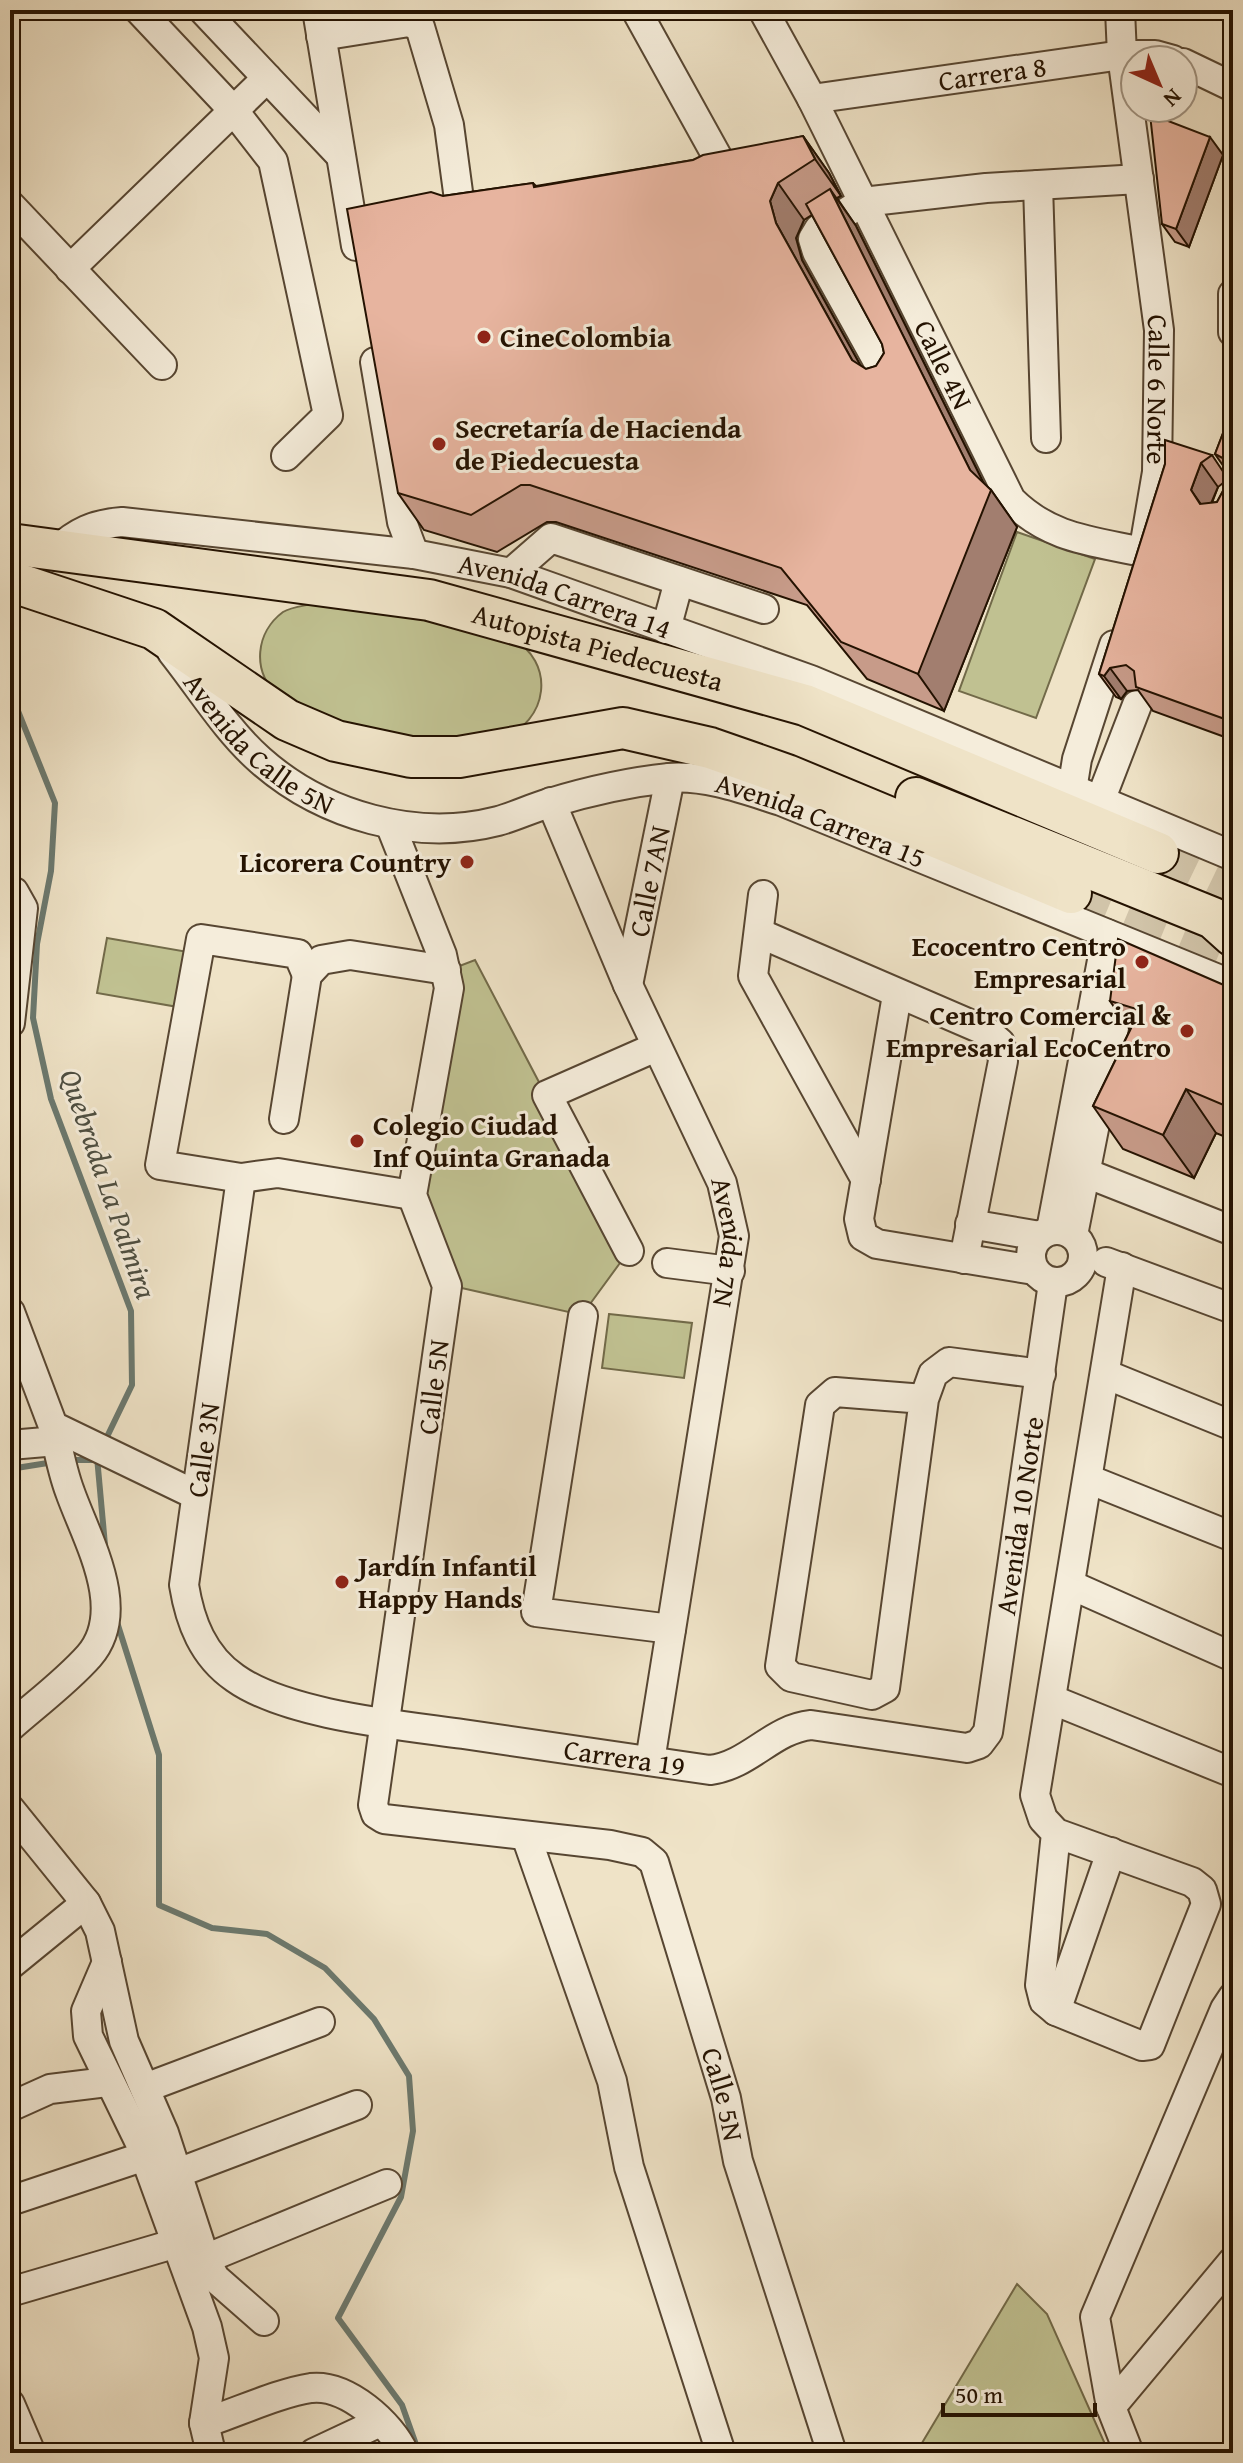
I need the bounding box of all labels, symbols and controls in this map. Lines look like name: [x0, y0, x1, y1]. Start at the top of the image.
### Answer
north arrow: [1119, 44, 1199, 124]
street label: Carrera 8: [936, 45, 1049, 101]
text: N: [1156, 82, 1189, 115]
street label: Calle 4N: [905, 312, 984, 416]
street label: Calle 6 Norte: [1137, 312, 1180, 465]
place label: CineColombia: [500, 316, 672, 357]
marker: CineColombia: [475, 328, 493, 346]
place label: Secretaría de Hacienda de Piedecuesta: [455, 407, 742, 480]
marker: Secretaría de Hacienda de Piedecuesta: [430, 435, 448, 453]
street label: Avenida Carrera 14: [455, 542, 677, 648]
street label: Autopista Piedecuesta: [468, 592, 729, 701]
street label: Avenida Calle 5N: [174, 664, 341, 824]
street label: Avenida Carrera 15: [711, 761, 932, 878]
street label: Calle 7AN: [617, 822, 680, 940]
place label: Licorera Country: [239, 841, 452, 882]
marker: Licorera Country: [458, 853, 476, 871]
place label: Ecocentro Centro Empresarial: [912, 925, 1126, 998]
marker: Ecocentro Centro Empresarial: [1133, 953, 1151, 971]
place label: Centro Comercial & Empresarial EcoCentro: [886, 994, 1171, 1067]
marker: Centro Comercial & Empresarial EcoCentro: [1178, 1022, 1196, 1040]
water label: Quebrada La Palmira: [49, 1063, 169, 1305]
place label: Colegio Ciudad Inf Quinta Granada: [373, 1104, 611, 1177]
marker: Colegio Ciudad Inf Quinta Granada: [348, 1132, 366, 1150]
street label: Avenida 7N: [701, 1173, 755, 1310]
street label: Calle 5N: [406, 1337, 459, 1437]
street label: Calle 3N: [176, 1400, 229, 1500]
street label: Avenida 10 Norte: [984, 1413, 1053, 1618]
place label: Jardín Infantil Happy Hands: [354, 1545, 537, 1618]
marker: Jardín Infantil Happy Hands: [333, 1573, 351, 1591]
street label: Carrera 19: [561, 1728, 688, 1786]
street label: Calle 5N: [692, 2042, 755, 2144]
scale bar: [943, 2367, 1095, 2417]
text: 50 m: [955, 2377, 1003, 2412]

